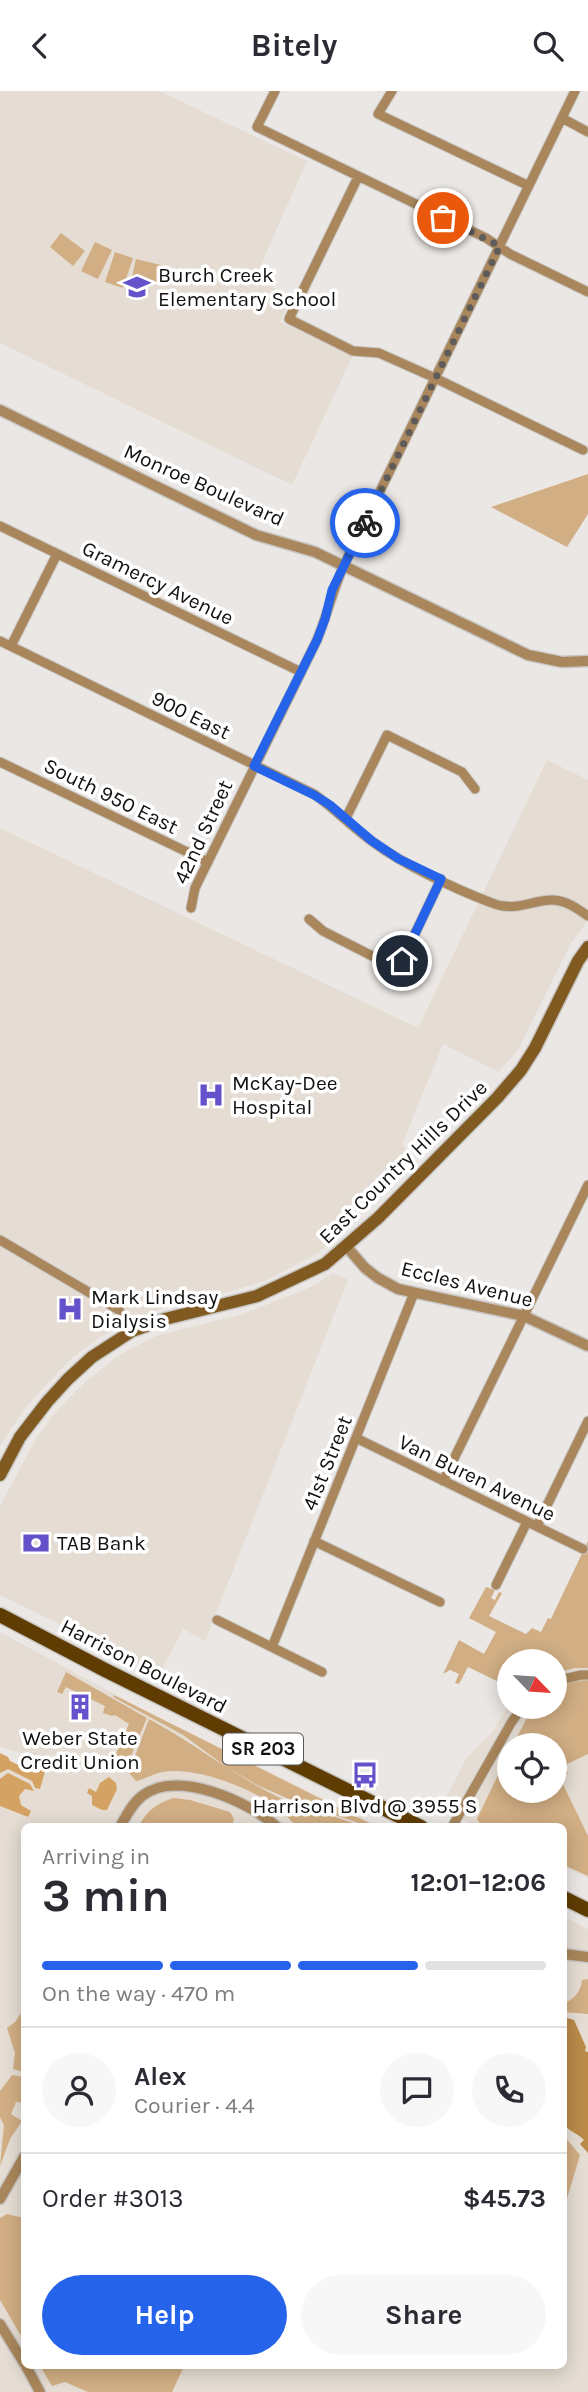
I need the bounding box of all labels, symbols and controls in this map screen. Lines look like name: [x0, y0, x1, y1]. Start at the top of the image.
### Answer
icon: back: [21, 27, 59, 65]
text: Bitely: [251, 27, 337, 64]
icon: search: [529, 27, 567, 65]
pin: [413, 188, 473, 248]
icon: bag: [424, 199, 462, 237]
place label: Burch Creek Elementary School: [158, 263, 336, 311]
school or university icon: Burch Creek Elementary School: [122, 272, 152, 302]
street label: Monroe Boulevard: [120, 439, 288, 531]
courier: [330, 488, 400, 558]
icon: bike: [346, 504, 384, 542]
street label: Gramercy Avenue: [78, 536, 238, 630]
street label: 900 East: [148, 686, 234, 744]
street label: South 950 East: [40, 753, 182, 839]
street label: 42nd Street: [169, 776, 238, 888]
pin: [372, 931, 432, 991]
icon: home: [383, 942, 421, 980]
place label: McKay-Dee Hospital: [232, 1071, 337, 1119]
street label: East Country Hills Drive: [314, 1075, 492, 1249]
hospital icon: McKay-Dee Hospital: [196, 1080, 226, 1110]
street label: Eccles Avenue: [398, 1256, 536, 1312]
place label: Mark Lindsay Dialysis: [91, 1285, 219, 1333]
hospital icon: Mark Lindsay Dialysis: [55, 1294, 85, 1324]
street label: 41st Street: [297, 1412, 357, 1514]
street label: Van Buren Avenue: [395, 1430, 559, 1526]
bank icon: TAB Bank: [21, 1528, 51, 1558]
place label: TAB Bank: [57, 1531, 146, 1555]
street label: Harrison Boulevard: [57, 1614, 231, 1718]
north arrow: [497, 1649, 567, 1719]
map controls: [497, 1649, 567, 1803]
building icon: Weber State Credit Union: [65, 1692, 95, 1722]
place label: Weber State Credit Union: [20, 1726, 140, 1774]
road number: SR 203: [223, 1733, 303, 1765]
button: locate: [497, 1733, 567, 1803]
bus stop icon: Harrison Blvd @ 3955 S: [350, 1760, 380, 1790]
place label: Harrison Blvd @ 3955 S: [253, 1794, 477, 1818]
text: Arriving in: [42, 1843, 150, 1870]
text: 12:01–12:06: [410, 1867, 546, 1898]
text: 3 min: [42, 1869, 170, 1923]
text: On the way · 470 m: [42, 1980, 235, 2007]
button: person: [42, 2053, 116, 2127]
button: chat: [380, 2053, 454, 2127]
button: phone: [472, 2053, 546, 2127]
text: Alex: [134, 2061, 186, 2092]
text: Courier · 4.4: [134, 2092, 255, 2119]
text: Order #3013: [42, 2183, 184, 2214]
text: $45.73: [463, 2183, 546, 2214]
button: Help: [42, 2275, 287, 2355]
button: Share: [301, 2275, 546, 2355]

